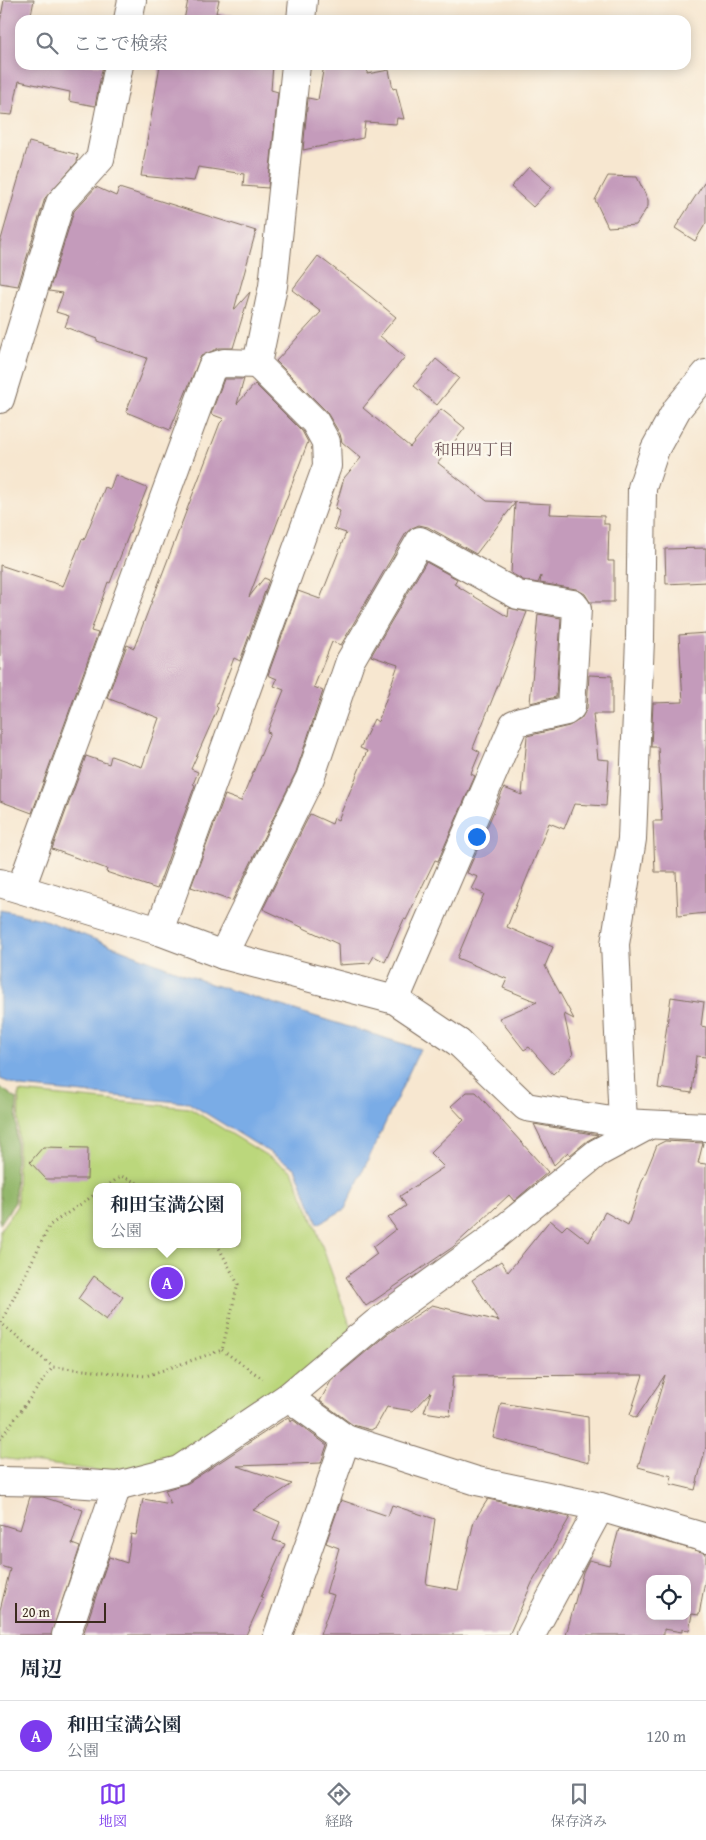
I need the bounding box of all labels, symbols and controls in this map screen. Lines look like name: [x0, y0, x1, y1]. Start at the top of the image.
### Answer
search box: [15, 15, 691, 70]
icon: search: [33, 29, 61, 57]
text: ここで検索: [73, 29, 168, 57]
district label: 和田四丁目: [434, 437, 514, 461]
your location: [464, 824, 490, 850]
popup: [93, 1183, 241, 1248]
text: 和田宝満公園: [110, 1190, 224, 1218]
text: 公園: [110, 1218, 142, 1242]
pin: A: [151, 1264, 183, 1302]
map controls: [646, 1575, 691, 1620]
button: locate: [646, 1575, 691, 1620]
scale bar: [15, 1600, 106, 1623]
text: 20 m: [22, 1602, 50, 1622]
text: 周辺: [20, 1653, 62, 1684]
text: 和田宝満公園: [67, 1710, 181, 1738]
text: A: [31, 1724, 41, 1748]
text: 120 m: [646, 1724, 686, 1748]
text: 公園: [67, 1738, 99, 1762]
tab: 地図: [99, 1780, 127, 1831]
tab: 経路: [325, 1780, 353, 1831]
tab: 保存済み: [551, 1780, 607, 1831]

